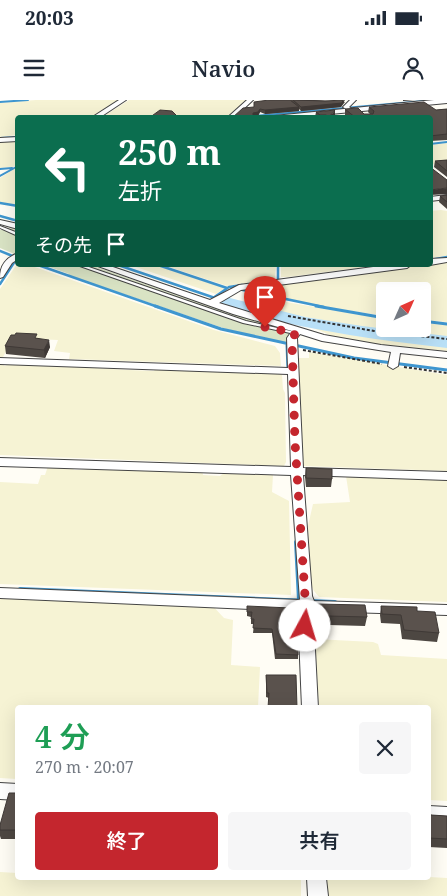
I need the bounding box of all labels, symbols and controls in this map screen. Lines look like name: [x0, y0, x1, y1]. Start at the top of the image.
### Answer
text: 20:03: [25, 5, 74, 31]
text: Navio: [192, 53, 255, 83]
icon: menu: [20, 54, 48, 82]
icon: person: [399, 54, 427, 82]
text: 250 m: [118, 128, 221, 175]
icon: left: [35, 135, 100, 200]
text: 左折: [118, 175, 162, 205]
icon: arrive: [102, 230, 130, 258]
text: その先: [35, 232, 92, 258]
pin: [244, 276, 286, 327]
north arrow: [376, 282, 431, 338]
map controls: [376, 282, 431, 337]
icon: arrive: [251, 283, 279, 311]
position arrow: [278, 599, 330, 651]
text: 4 分: [35, 716, 90, 757]
button: close: [359, 722, 411, 774]
text: 270 m · 20:07: [35, 756, 134, 778]
button: 終了: [35, 812, 218, 870]
button: 共有: [228, 812, 411, 870]

